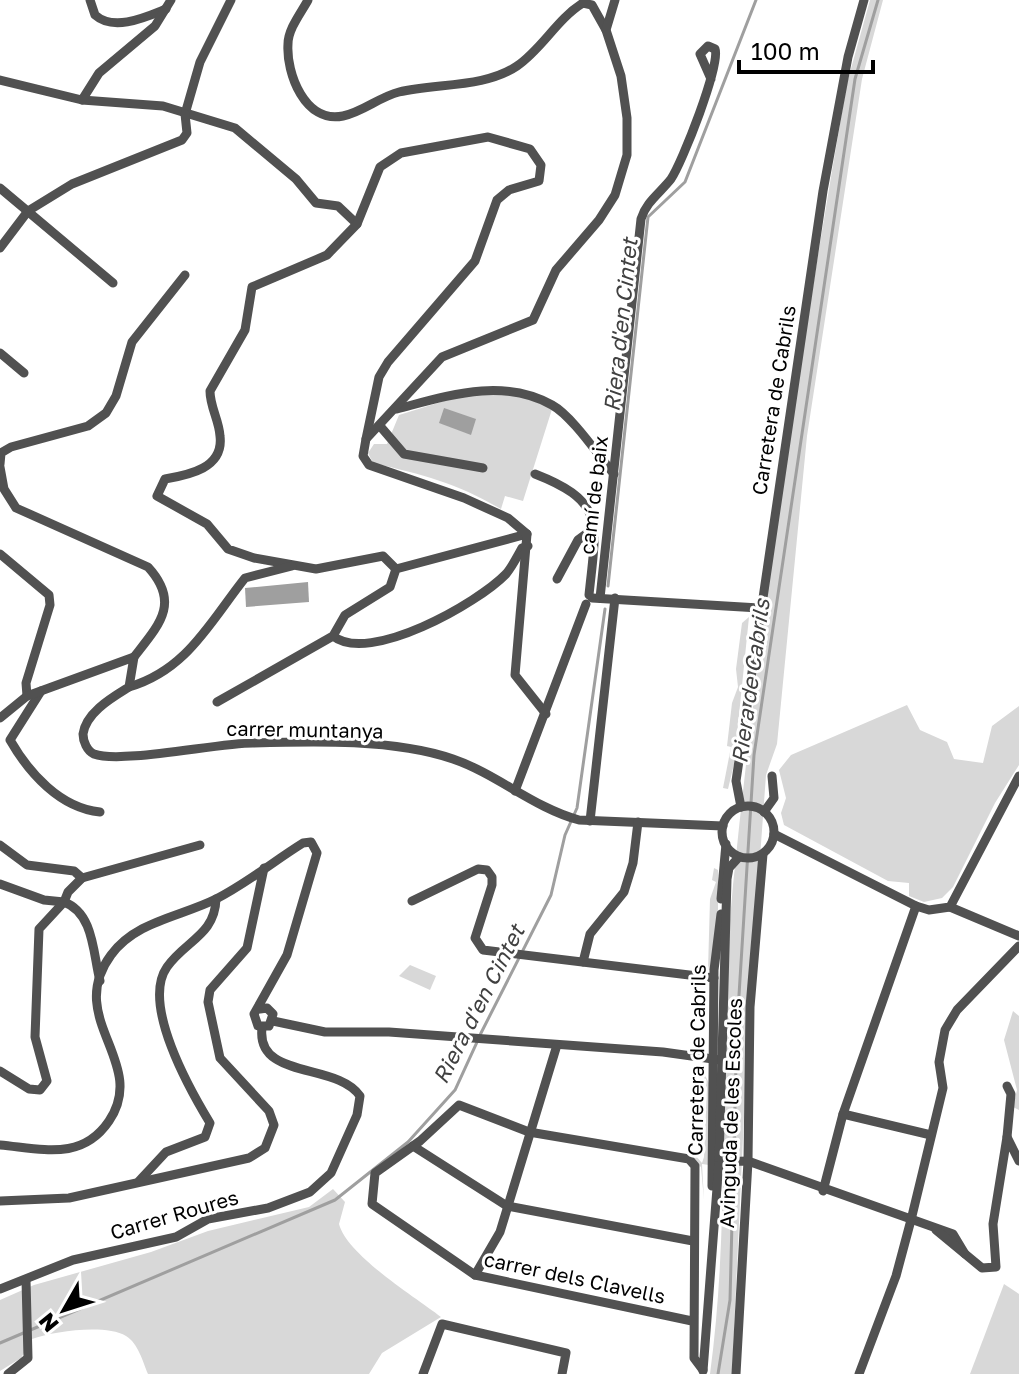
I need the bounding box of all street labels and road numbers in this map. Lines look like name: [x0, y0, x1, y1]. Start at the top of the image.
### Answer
street label: Carretera de Cabrils: [746, 303, 800, 497]
street label: camí de baix: [574, 434, 612, 556]
street label: carrer muntanya: [226, 716, 384, 742]
street label: Carretera de Cabrils: [682, 964, 710, 1156]
street label: Avinguda de les Escoles: [714, 997, 746, 1229]
street label: Carrer Roures: [107, 1184, 241, 1244]
street label: carrer dels Clavells: [482, 1246, 668, 1308]

